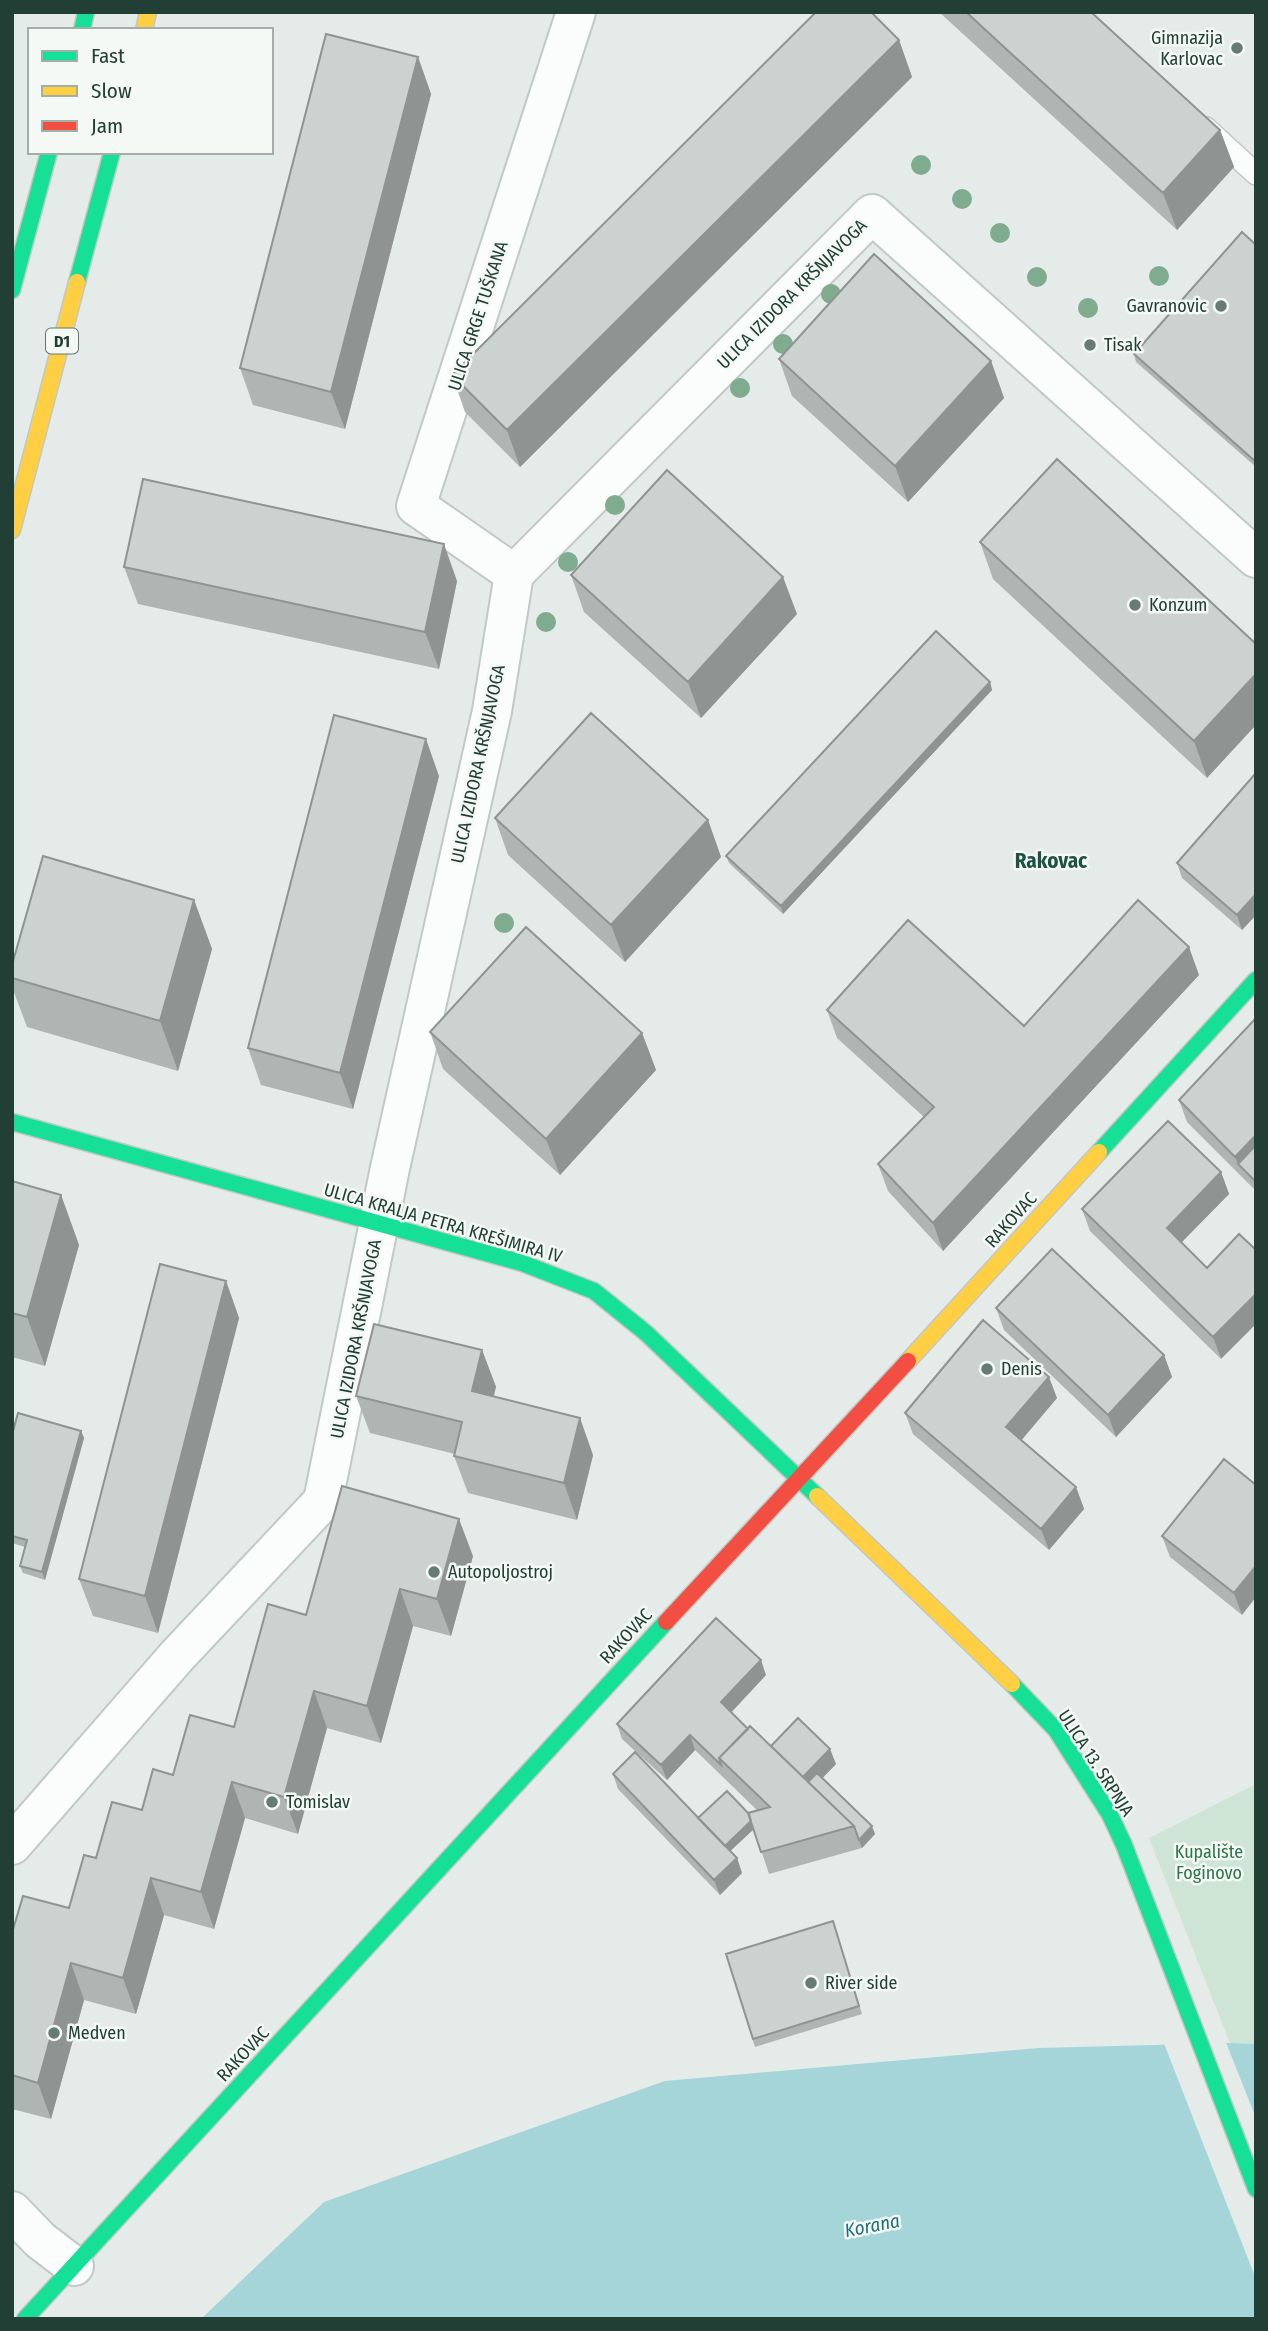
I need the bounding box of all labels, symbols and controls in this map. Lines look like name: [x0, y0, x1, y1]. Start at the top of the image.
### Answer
place label: Gimnazija Karlovac: [1151, 27, 1223, 70]
legend: [28, 28, 273, 154]
marker: Gimnazija Karlovac: [1229, 40, 1245, 56]
text: Fast: [91, 43, 125, 69]
text: Slow: [91, 78, 132, 104]
text: Jam: [91, 113, 123, 139]
street label: ULICA IZIDORA KRŠNJAVOGA: [713, 214, 872, 373]
street label: ULICA GRGE TUŠKANA: [443, 238, 513, 394]
place label: Gavranovic: [1126, 295, 1207, 317]
marker: Gavranovic: [1213, 298, 1229, 314]
road number: D1: [46, 328, 78, 354]
place label: Tisak: [1104, 334, 1142, 356]
marker: Tisak: [1082, 337, 1098, 353]
place label: Konzum: [1149, 594, 1207, 616]
marker: Konzum: [1127, 597, 1143, 613]
street label: ULICA IZIDORA KRŠNJAVOGA: [446, 662, 510, 865]
district label: Rakovac: [1015, 848, 1088, 874]
street label: ULICA KRALJA PETRA KREŠIMIRA IV: [321, 1178, 566, 1268]
street label: RAKOVAC: [980, 1188, 1042, 1252]
street label: ULICA IZIDORA KRŠNJAVOGA: [326, 1237, 386, 1441]
place label: Denis: [1001, 1358, 1042, 1380]
marker: Denis: [979, 1361, 995, 1377]
place label: Autopoljostroj: [448, 1561, 553, 1583]
marker: Autopoljostroj: [426, 1564, 442, 1580]
street label: RAKOVAC: [595, 1604, 657, 1668]
street label: ULICA 13. SRPNJA: [1053, 1706, 1139, 1821]
place label: Tomislav: [286, 1791, 350, 1813]
marker: Tomislav: [264, 1794, 280, 1810]
park label: Kupalište Foginovo: [1175, 1841, 1243, 1884]
place label: River side: [825, 1972, 898, 1994]
marker: River side: [803, 1975, 819, 1991]
place label: Medven: [68, 2022, 126, 2044]
street label: RAKOVAC: [212, 2022, 274, 2086]
marker: Medven: [46, 2025, 62, 2041]
water label: Korana: [843, 2209, 902, 2242]

